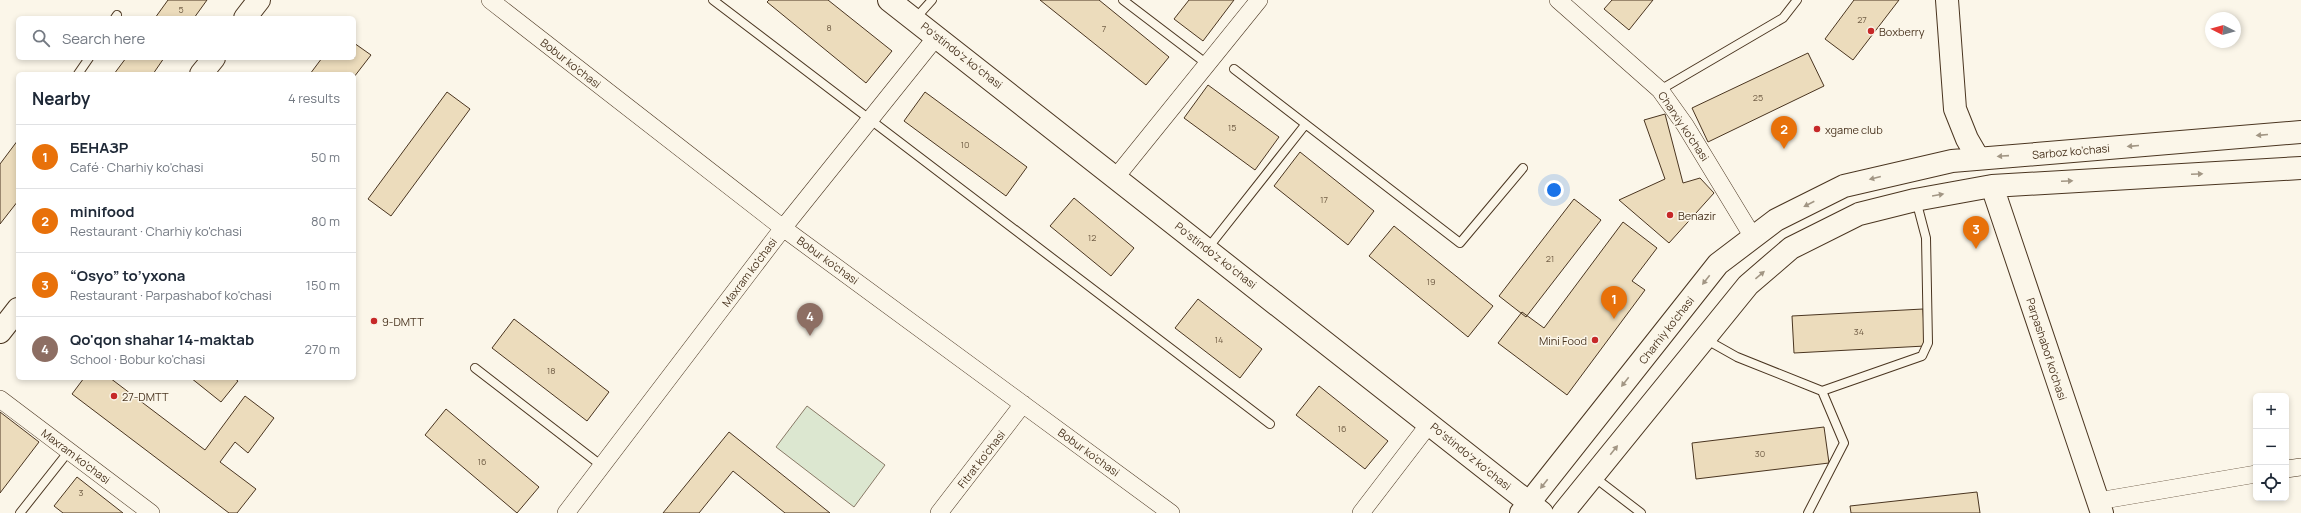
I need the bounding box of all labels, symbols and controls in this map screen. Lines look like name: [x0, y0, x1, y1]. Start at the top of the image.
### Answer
house number: 5: [178, 3, 184, 16]
north arrow: [2205, 12, 2241, 48]
house number: 27: [1857, 13, 1867, 26]
search box: [16, 16, 356, 60]
street label: Poʻstindoʻz koʻchasi: [918, 18, 1006, 92]
house number: 8: [826, 21, 832, 34]
house number: 7: [1102, 22, 1107, 35]
place label: Boxberry: [1879, 24, 1925, 39]
marker: Boxberry: [1866, 26, 1876, 36]
icon: search: [30, 27, 52, 49]
text: Search here: [62, 28, 145, 49]
street label: Bobur ko'chasi: [538, 35, 604, 91]
text: Nearby: [32, 87, 90, 110]
street label: Charxiy ko'chasi: [1655, 88, 1713, 164]
text: 4 results: [288, 89, 340, 107]
house number: 25: [1753, 91, 1763, 104]
pin: 2: [1771, 116, 1797, 149]
house number: 15: [1228, 121, 1236, 134]
place label: xgame club: [1825, 122, 1883, 137]
marker: xgame club: [1812, 124, 1822, 134]
one-way arrow: [2256, 131, 2268, 138]
text: БЕНАЗР: [70, 137, 128, 158]
house number: 10: [961, 138, 970, 151]
street label: Sarboz ko'chasi: [2032, 140, 2110, 162]
one-way arrow: [2127, 142, 2139, 149]
text: 1: [42, 148, 48, 166]
text: 50 m: [311, 148, 340, 166]
one-way arrow: [1997, 153, 2009, 160]
text: Café · Charhiy ko'chasi: [70, 158, 204, 176]
one-way arrow: [2191, 171, 2204, 177]
one-way arrow: [1869, 175, 1881, 181]
one-way arrow: [2061, 178, 2073, 185]
your location: [1544, 180, 1564, 200]
one-way arrow: [1932, 192, 1944, 198]
house number: 17: [1320, 193, 1328, 206]
one-way arrow: [1803, 200, 1815, 207]
text: minifood: [70, 201, 134, 222]
place label: Benazir: [1678, 208, 1716, 223]
marker: Benazir: [1665, 210, 1675, 220]
text: 2: [41, 212, 49, 230]
text: 80 m: [311, 212, 340, 230]
pin: 3: [1963, 216, 1989, 249]
street label: Poʻstindoʻz koʻchasi: [1172, 218, 1260, 292]
text: Restaurant · Charhiy ko'chasi: [70, 222, 242, 240]
house number: 12: [1088, 231, 1096, 244]
street label: Bobur ko'chasi: [794, 233, 862, 287]
street label: Maxram ko'chasi: [718, 234, 780, 310]
house number: 21: [1546, 252, 1554, 265]
text: “Osyo” to’yxona: [70, 265, 186, 286]
one-way arrow: [1754, 270, 1765, 279]
one-way arrow: [1701, 274, 1710, 285]
house number: 19: [1426, 275, 1436, 288]
text: 3: [41, 276, 49, 294]
text: 150 m: [306, 276, 340, 294]
text: Restaurant · Parpashabof ko'chasi: [70, 286, 272, 304]
pin: 1: [1601, 286, 1627, 319]
street label: Charhiy ko'chasi: [1635, 293, 1697, 367]
street label: Parpashabof ko'chasi: [2023, 296, 2071, 402]
pin: 4: [797, 303, 823, 336]
place label: 9-DMTT: [382, 314, 424, 329]
marker: 9-DMTT: [369, 316, 379, 326]
house number: 34: [1854, 325, 1864, 338]
text: Qo'qon shahar 14-maktab: [70, 329, 254, 350]
house number: 14: [1215, 333, 1223, 346]
place label: Mini Food: [1539, 333, 1587, 348]
marker: Mini Food: [1590, 335, 1600, 345]
text: 4: [41, 340, 49, 358]
text: 270 m: [305, 340, 340, 358]
text: School · Bobur ko'chasi: [70, 350, 205, 368]
house number: 18: [547, 364, 555, 377]
one-way arrow: [1621, 376, 1629, 387]
place label: 27-DMTT: [122, 389, 169, 404]
marker: 27-DMTT: [109, 391, 119, 401]
map controls: [2253, 393, 2289, 501]
button: +: [2253, 393, 2289, 429]
street label: Poʻstindoʻz koʻchasi: [1428, 419, 1514, 493]
house number: 16: [1337, 422, 1347, 435]
street label: Maxram ko'chasi: [38, 425, 114, 487]
street label: Bobur ko'chasi: [1055, 425, 1123, 479]
street label: Fitrat ko'chasi: [954, 427, 1008, 491]
button: −: [2253, 429, 2289, 465]
one-way arrow: [1610, 445, 1619, 455]
house number: 30: [1755, 447, 1765, 460]
house number: 16: [477, 455, 487, 468]
button: locate: [2253, 465, 2289, 501]
one-way arrow: [1540, 478, 1548, 489]
house number: 3: [79, 486, 84, 499]

